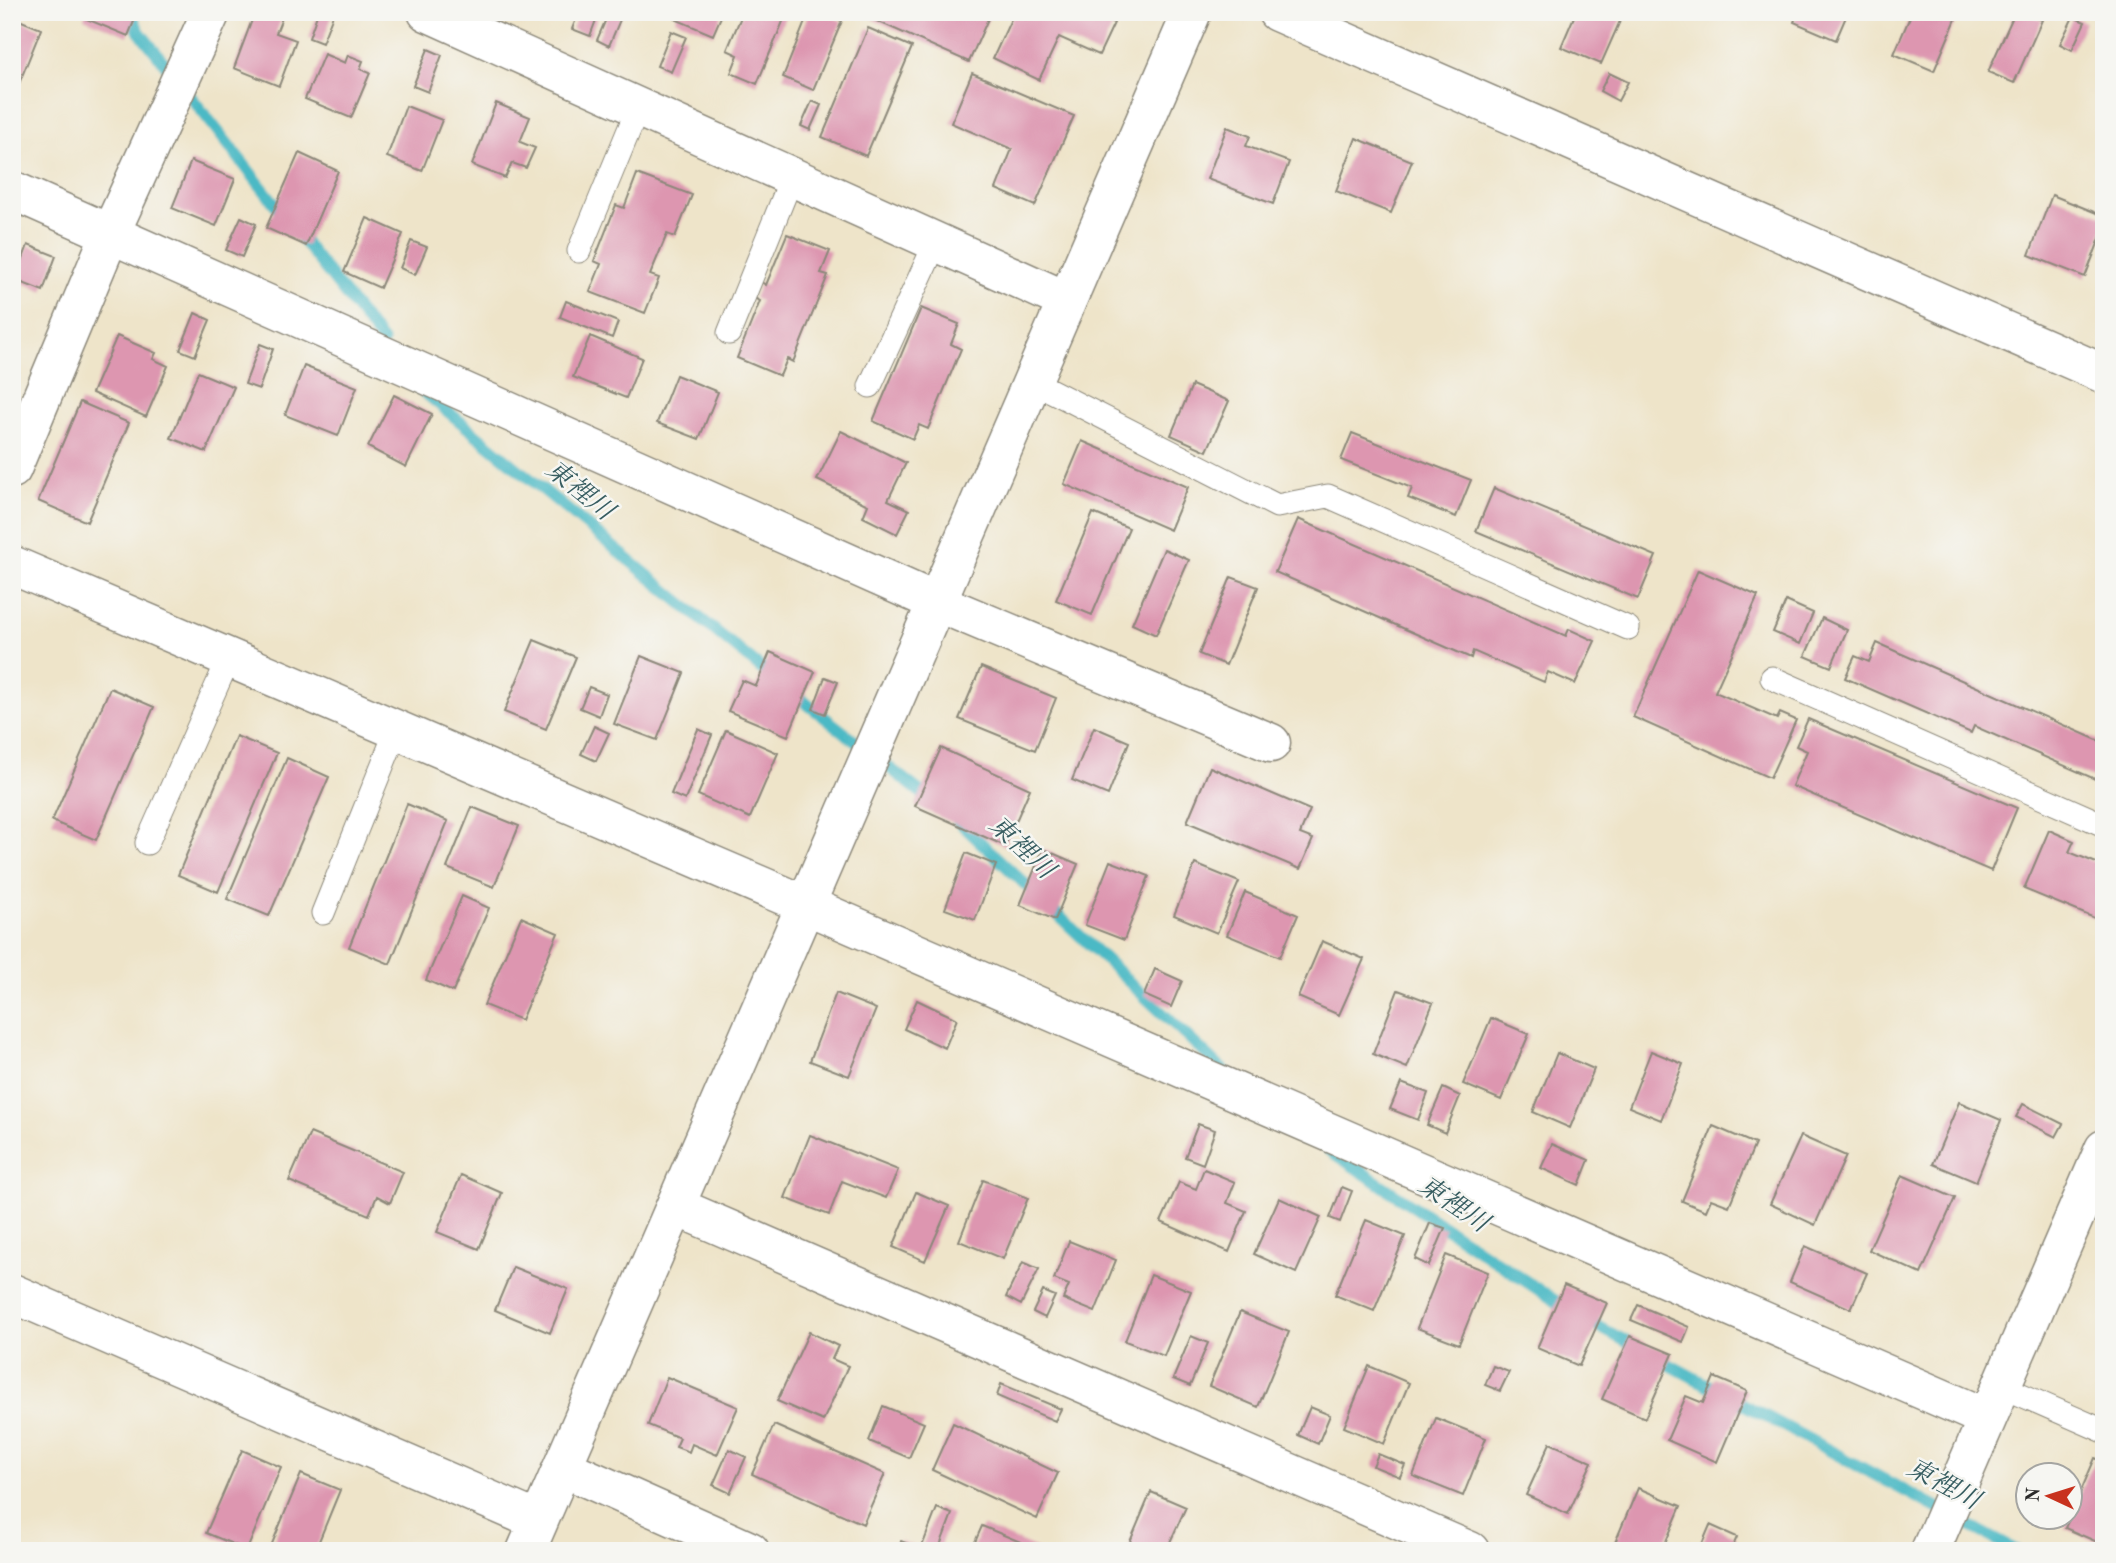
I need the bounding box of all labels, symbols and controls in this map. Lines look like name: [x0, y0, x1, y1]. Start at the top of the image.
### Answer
water label: 東裡川: [541, 455, 621, 528]
water label: 東裡川: [984, 810, 1062, 886]
water label: 東裡川: [1413, 1171, 1496, 1239]
water label: 東裡川: [1902, 1453, 1987, 1516]
north arrow: [2014, 1462, 2084, 1532]
text: N: [2025, 1487, 2045, 1503]

